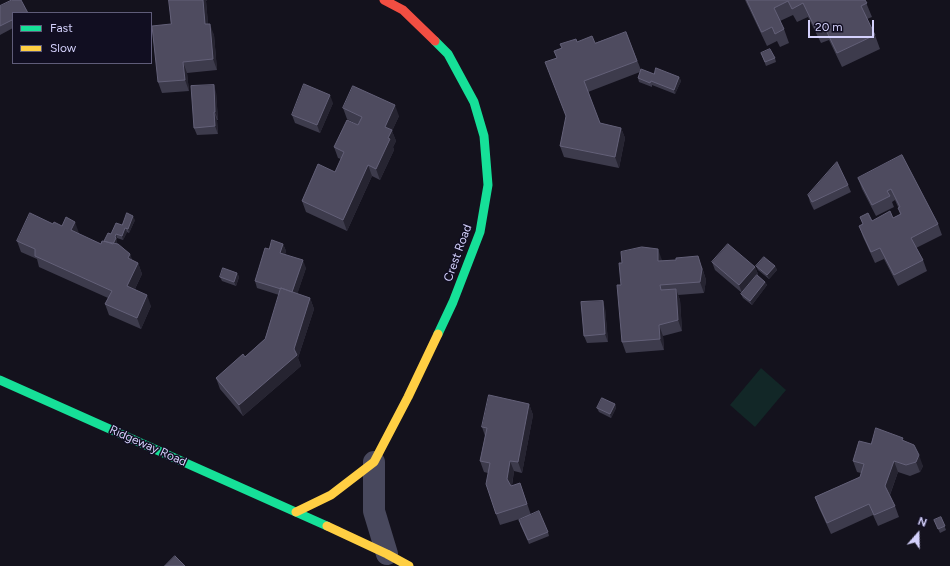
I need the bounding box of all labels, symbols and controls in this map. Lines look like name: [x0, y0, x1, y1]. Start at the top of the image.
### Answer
legend: [12, 12, 152, 64]
scale bar: [810, 12, 876, 38]
text: 20 m: [815, 20, 843, 34]
text: Fast: [50, 21, 73, 35]
text: Slow: [50, 41, 76, 55]
street label: Crest Road: [441, 222, 475, 284]
street label: Ridgeway Road: [107, 423, 189, 469]
north arrow: [898, 514, 938, 554]
text: N: [916, 515, 928, 530]

